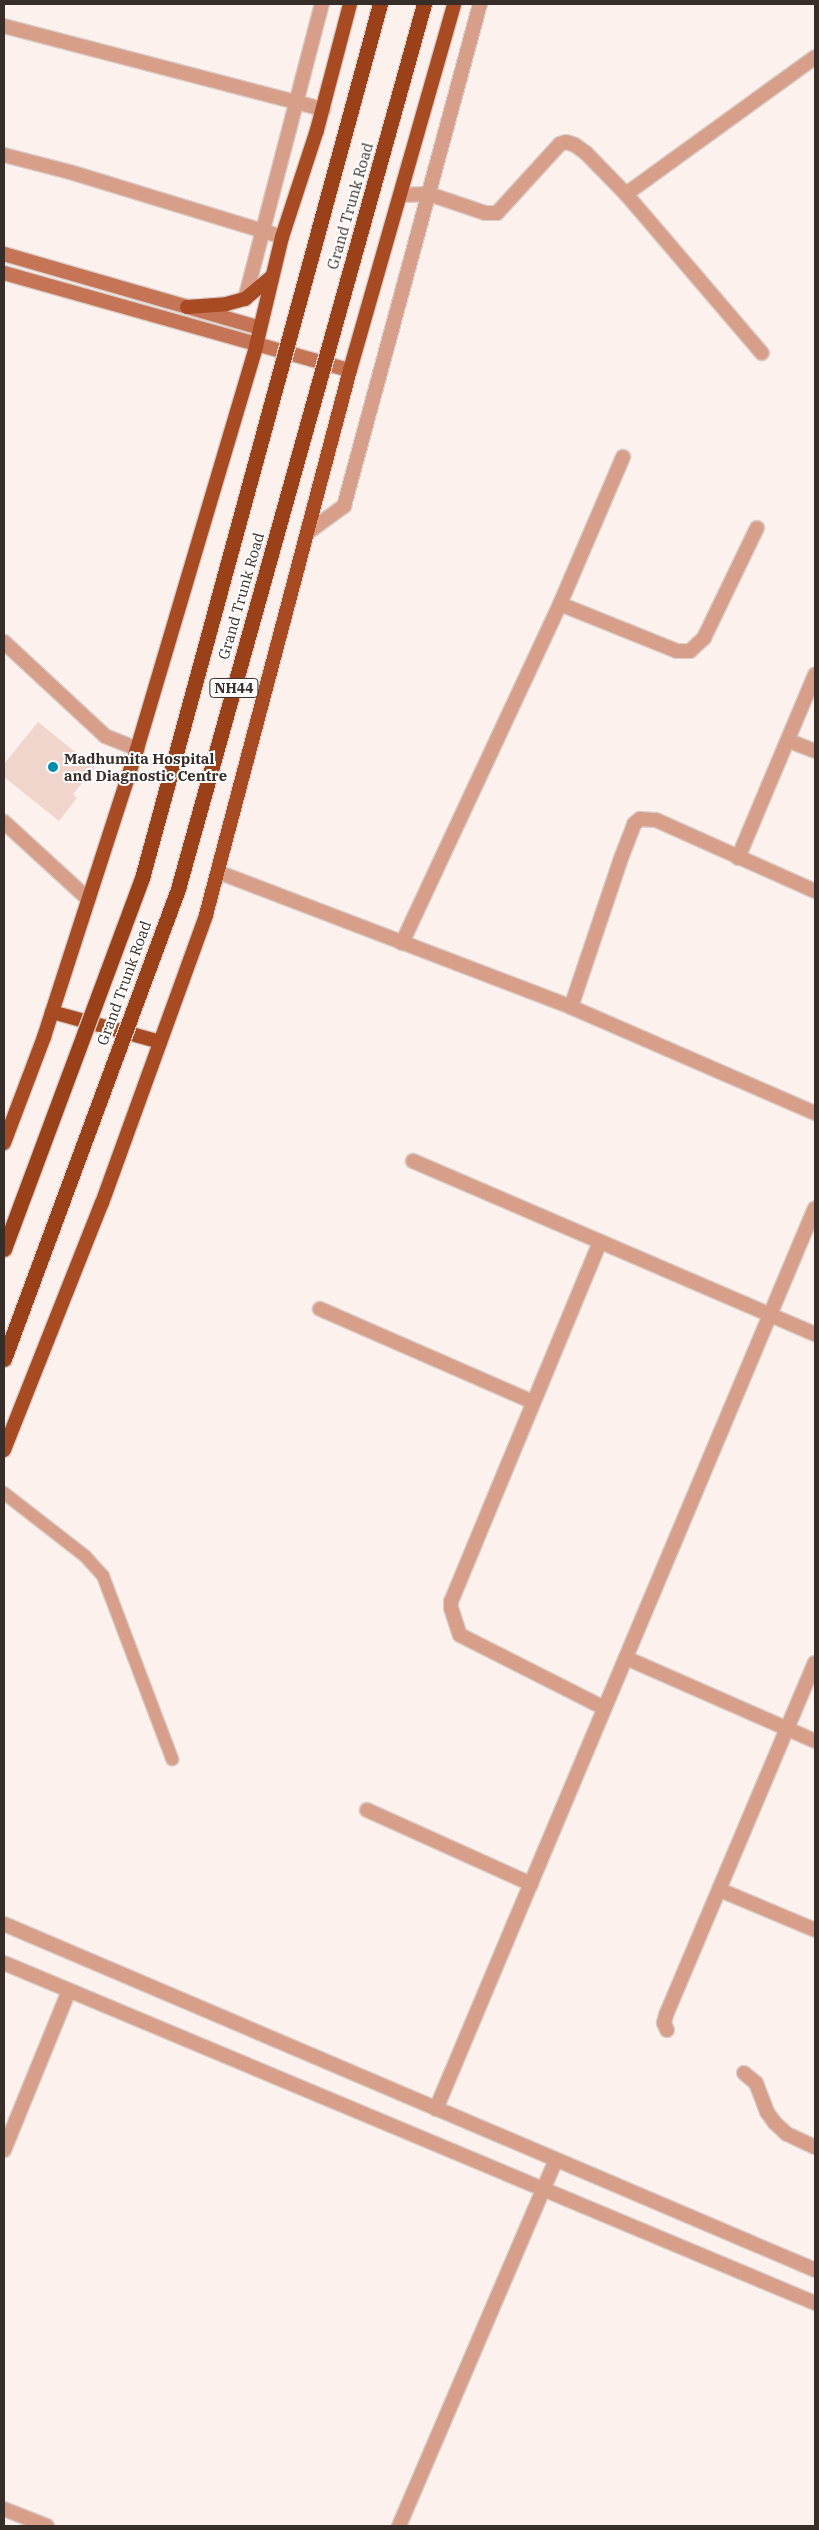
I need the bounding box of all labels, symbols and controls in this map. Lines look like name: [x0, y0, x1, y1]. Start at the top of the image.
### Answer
street label: Grand Trunk Road: [323, 140, 377, 272]
street label: Grand Trunk Road: [214, 530, 268, 662]
road number: NH44: [209, 676, 259, 700]
place label: Madhumita Hospital and Diagnostic Centre: [64, 749, 227, 784]
marker: Madhumita Hospital and Diagnostic Centre: [46, 760, 60, 774]
street label: Grand Trunk Road: [93, 918, 155, 1048]

